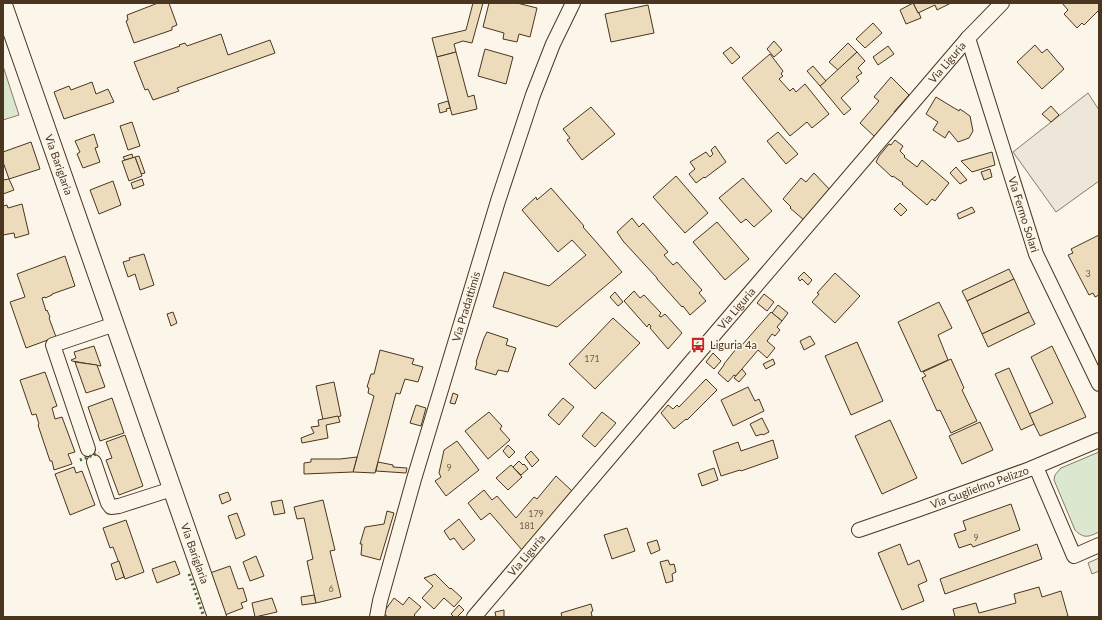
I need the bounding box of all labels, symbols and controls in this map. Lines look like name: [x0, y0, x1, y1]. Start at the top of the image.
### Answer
street label: Via Liguria: [925, 39, 968, 86]
street label: Via Bariglaria: [43, 132, 76, 196]
street label: Via Fermo Solari: [1006, 175, 1042, 254]
house number: 3: [1085, 268, 1091, 279]
street label: Via Pradattimis: [449, 270, 482, 343]
street label: Via Liguria: [715, 285, 758, 332]
bus stop icon: Liguria 4a: [689, 336, 707, 354]
place label: Liguria 4a: [710, 338, 757, 351]
house number: 171: [584, 353, 600, 364]
house number: 9: [446, 462, 452, 473]
street label: Via Guglielmo Pelizzo: [929, 463, 1030, 511]
house number: 179: [528, 508, 544, 519]
house number: 181: [519, 520, 535, 531]
street label: Via Bariglaria: [179, 521, 212, 585]
street label: Via Liguria: [505, 531, 547, 578]
house number: 9: [973, 532, 979, 543]
house number: 6: [328, 583, 334, 594]

